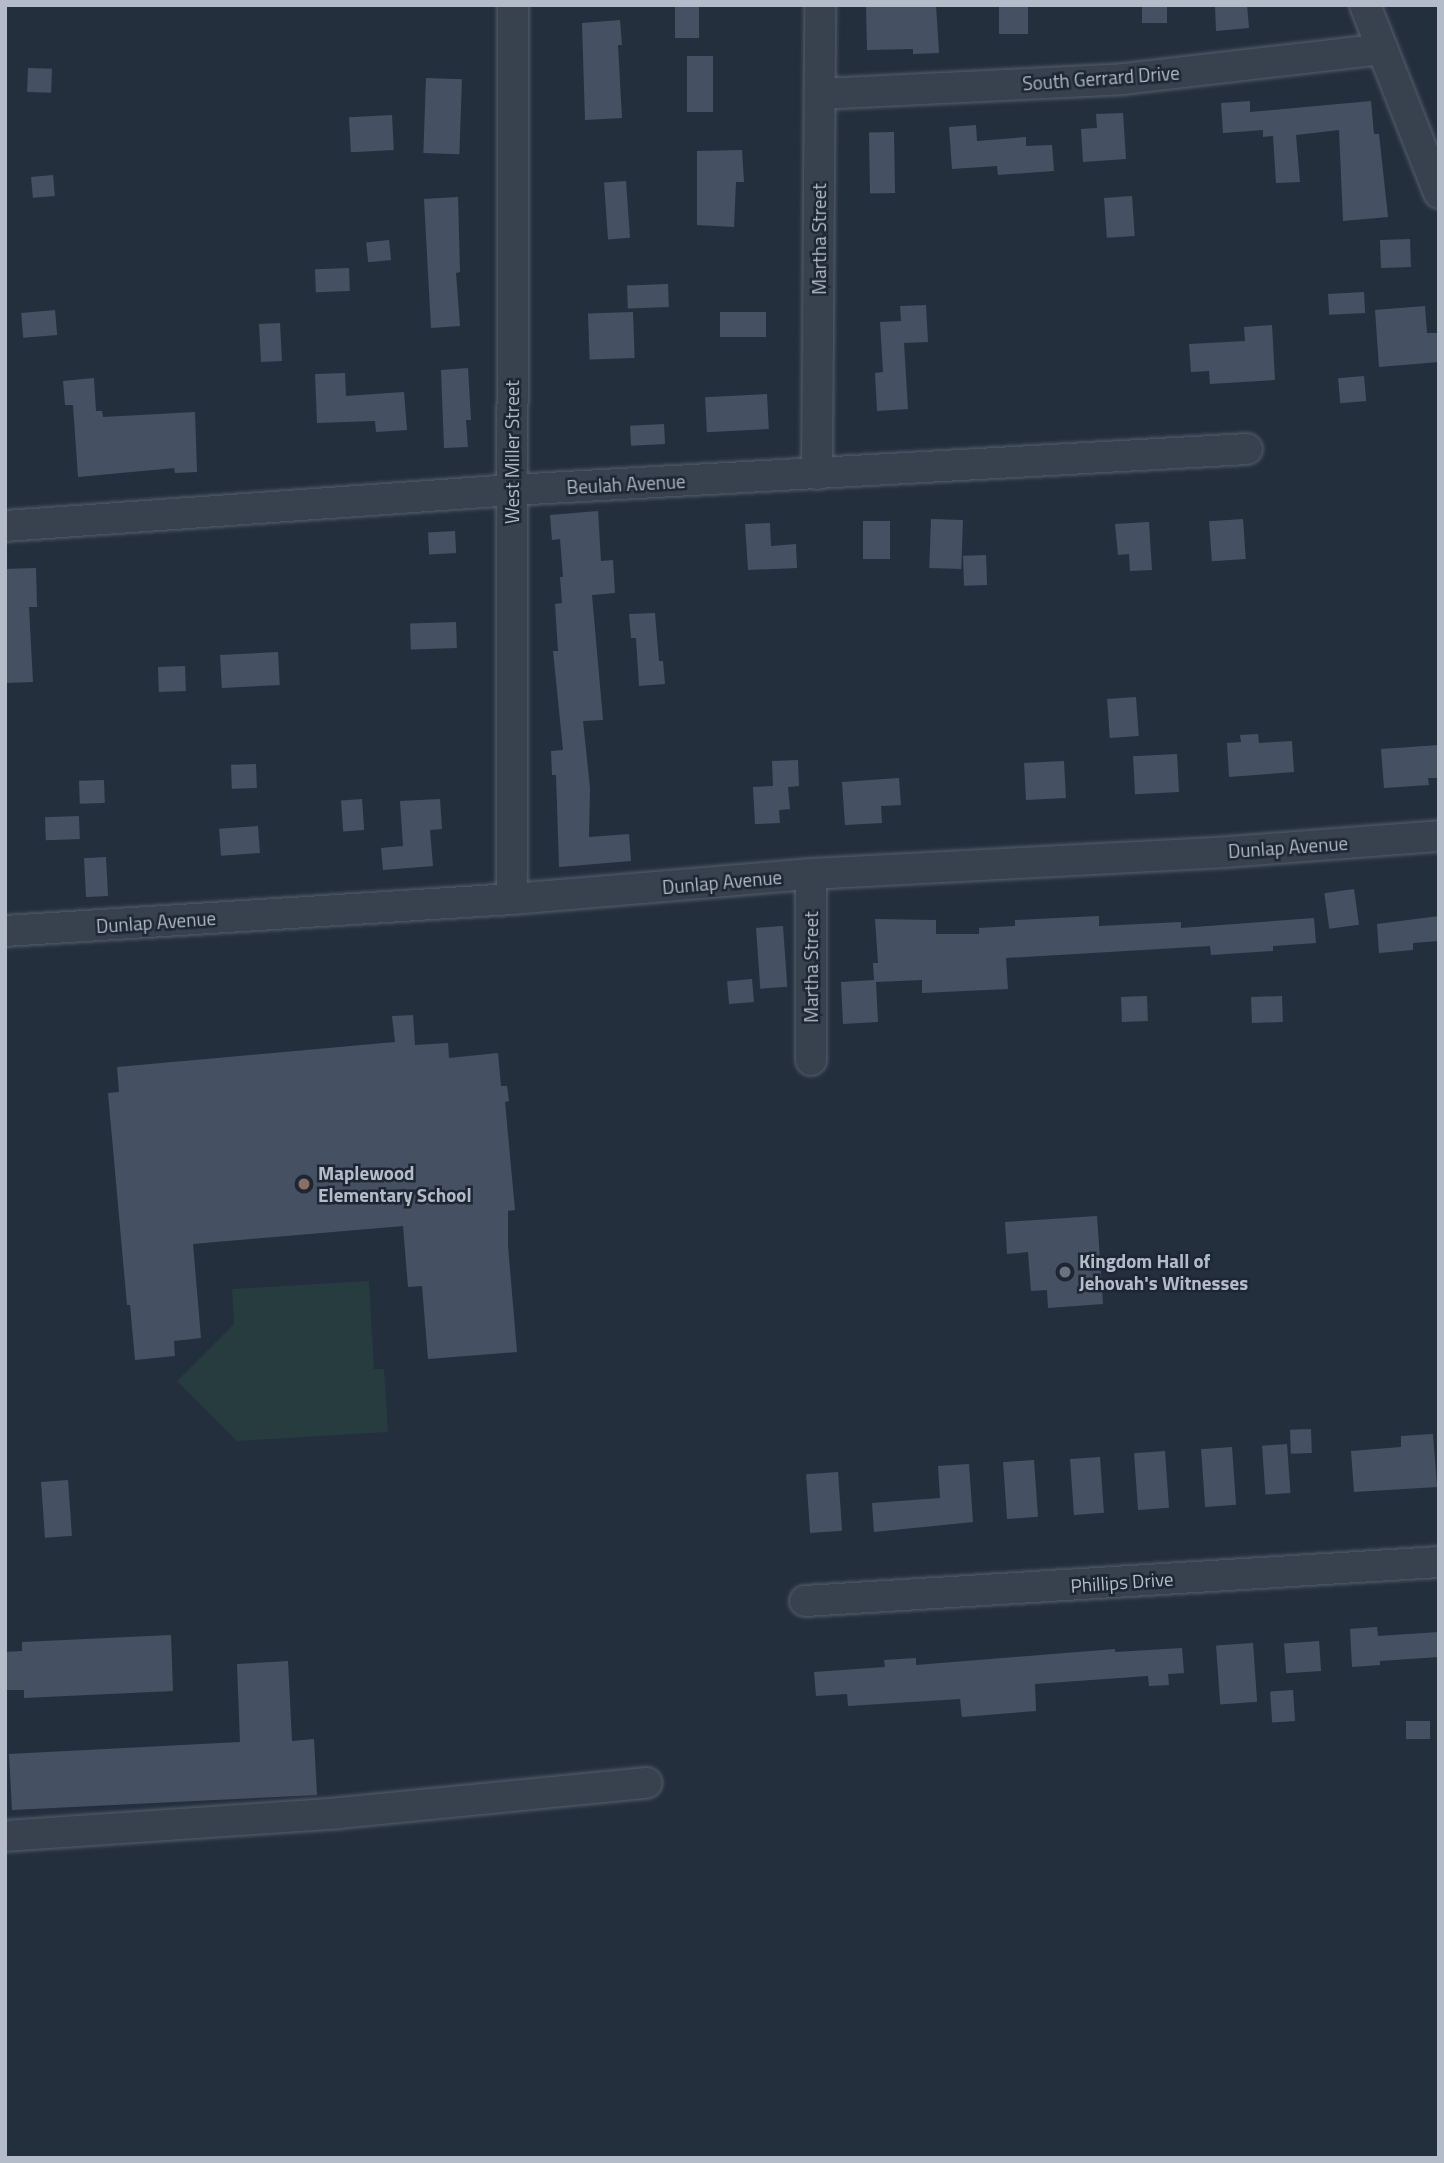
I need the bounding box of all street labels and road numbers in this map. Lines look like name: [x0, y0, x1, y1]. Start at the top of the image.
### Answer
street label: South Gerrard Drive: [1022, 61, 1180, 95]
street label: Martha Street: [808, 183, 830, 295]
street label: West Miller Street: [501, 380, 523, 524]
street label: Beulah Avenue: [566, 469, 686, 499]
street label: Dunlap Avenue: [1227, 831, 1349, 863]
street label: Dunlap Avenue: [661, 865, 783, 899]
street label: Dunlap Avenue: [95, 906, 217, 938]
street label: Martha Street: [800, 911, 822, 1023]
street label: Phillips Drive: [1070, 1567, 1174, 1597]

